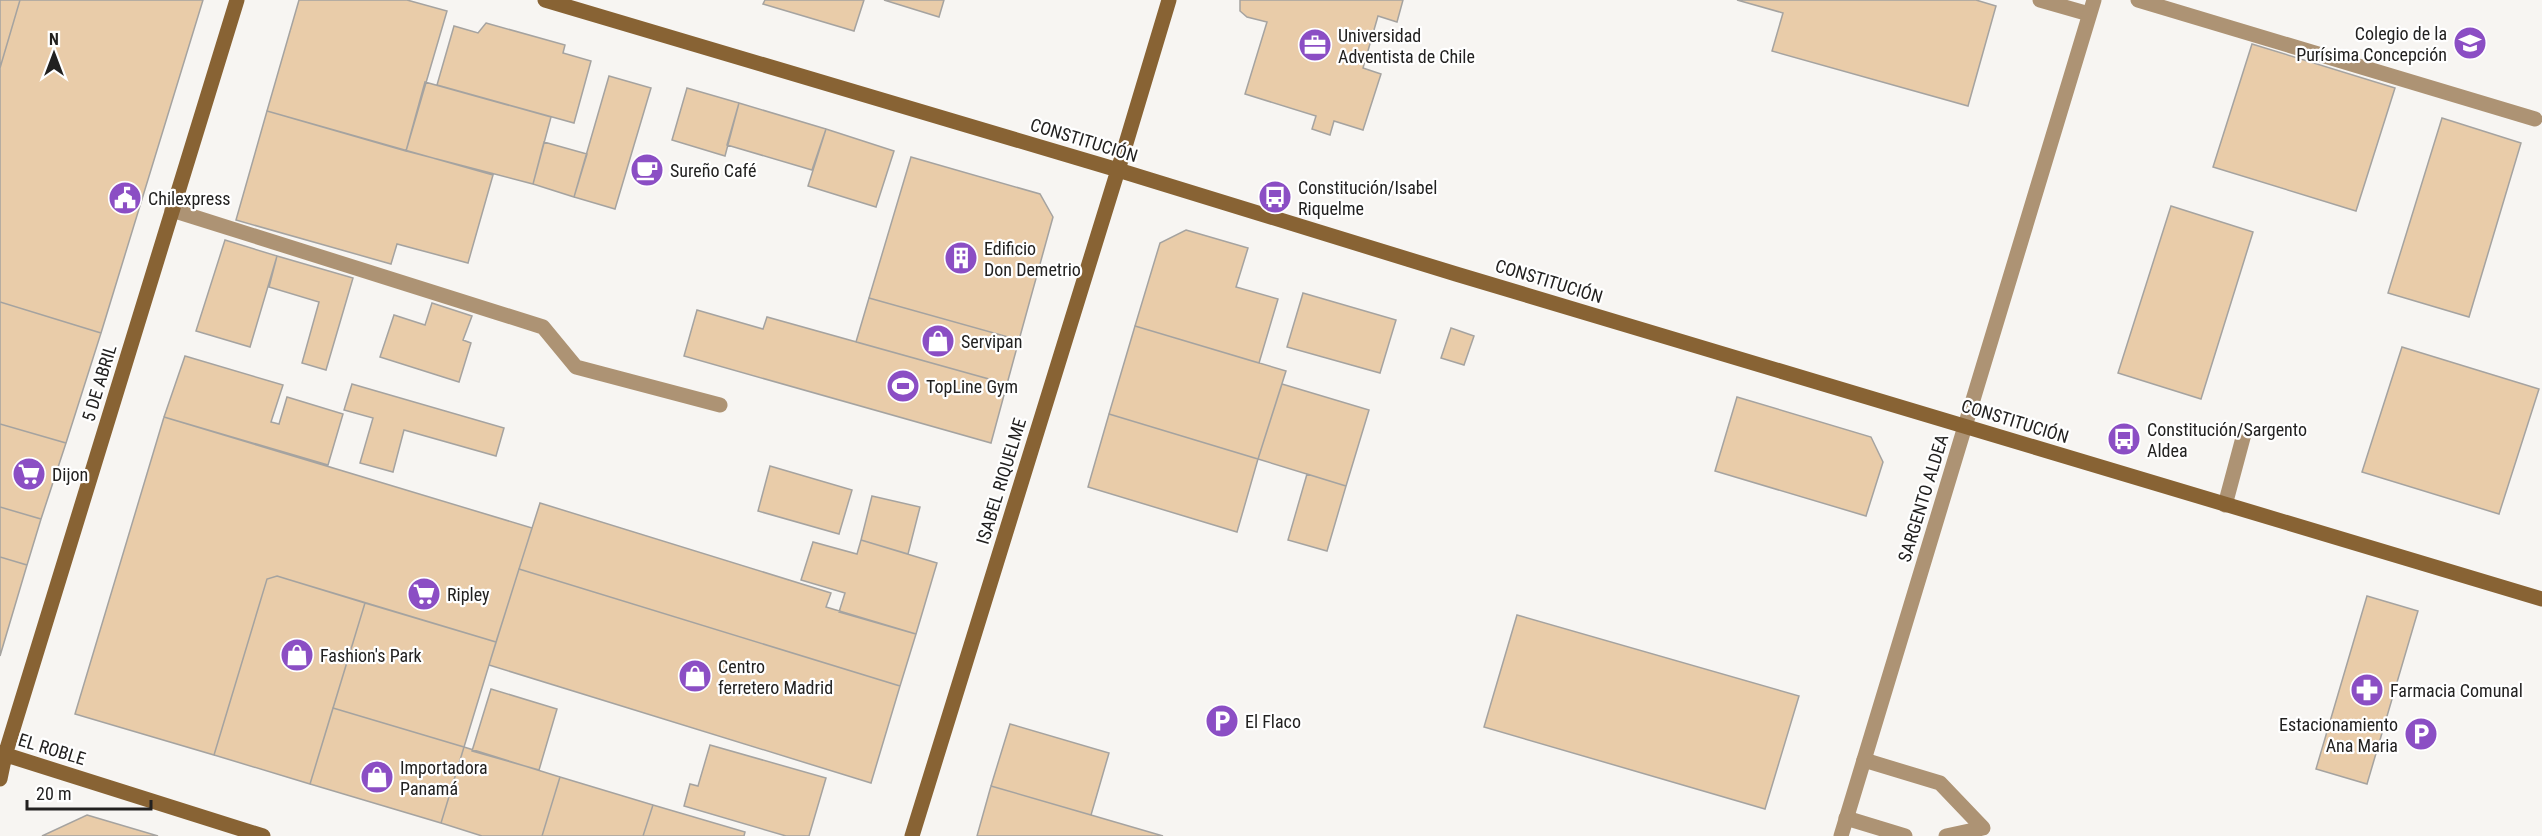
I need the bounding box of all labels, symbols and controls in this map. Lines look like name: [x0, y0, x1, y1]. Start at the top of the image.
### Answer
place label: Colegio de la Purísima Concepción: [2296, 23, 2447, 65]
north arrow: [24, 24, 84, 84]
place label: Universidad Adventista de Chile: [1338, 25, 1475, 67]
school or university icon: Colegio de la Purísima Concepción: [2452, 25, 2488, 61]
office icon: Universidad Adventista de Chile: [1297, 27, 1333, 63]
text: N: [49, 30, 59, 49]
street label: CONSTITUCIÓN: [1028, 114, 1140, 166]
cafe icon: Sureño Café: [629, 152, 665, 188]
place label: Sureño Café: [670, 160, 756, 181]
place label: Constitución/Isabel Riquelme: [1298, 177, 1437, 219]
bus stop icon: Constitución/Isabel Riquelme: [1257, 179, 1293, 215]
public building icon: Chilexpress: [107, 180, 143, 216]
place label: Chilexpress: [148, 188, 231, 209]
place label: Edificio Don Demetrio: [984, 238, 1081, 280]
building icon: Edificio Don Demetrio: [943, 240, 979, 276]
street label: CONSTITUCIÓN: [1493, 255, 1605, 307]
shop icon: Servipan: [920, 323, 956, 359]
place label: Servipan: [961, 331, 1022, 352]
street label: 5 DE ABRIL: [77, 342, 121, 424]
sports icon: TopLine Gym: [885, 368, 921, 404]
place label: TopLine Gym: [926, 376, 1018, 397]
street label: CONSTITUCIÓN: [1959, 395, 2071, 447]
street label: ISABEL RIQUELME: [972, 415, 1030, 547]
place label: Constitución/Sargento Aldea: [2147, 419, 2307, 461]
bus stop icon: Constitución/Sargento Aldea: [2106, 421, 2142, 457]
street label: SARGENTO ALDEA: [1894, 431, 1953, 564]
supermarket icon: Dijon: [11, 456, 47, 492]
place label: Dijon: [52, 464, 88, 485]
supermarket icon: Ripley: [406, 576, 442, 612]
place label: Ripley: [447, 584, 490, 605]
shop icon: Fashion's Park: [279, 637, 315, 673]
place label: Fashion's Park: [320, 645, 422, 666]
place label: Centro ferretero Madrid: [718, 656, 833, 698]
shop icon: Centro ferretero Madrid: [677, 658, 713, 694]
pharmacy icon: Farmacia Comunal: [2349, 672, 2385, 708]
place label: Farmacia Comunal: [2390, 680, 2523, 701]
parking icon: El Flaco: [1204, 703, 1240, 739]
place label: El Flaco: [1245, 711, 1301, 732]
place label: Estacionamiento Ana Maria: [2279, 714, 2398, 756]
parking icon: Estacionamiento Ana Maria: [2403, 716, 2439, 752]
street label: EL ROBLE: [16, 729, 88, 769]
place label: Importadora Panamá: [400, 757, 488, 799]
shop icon: Importadora Panamá: [359, 759, 395, 795]
scale bar: [27, 773, 152, 811]
text: 20 m: [36, 783, 71, 804]

